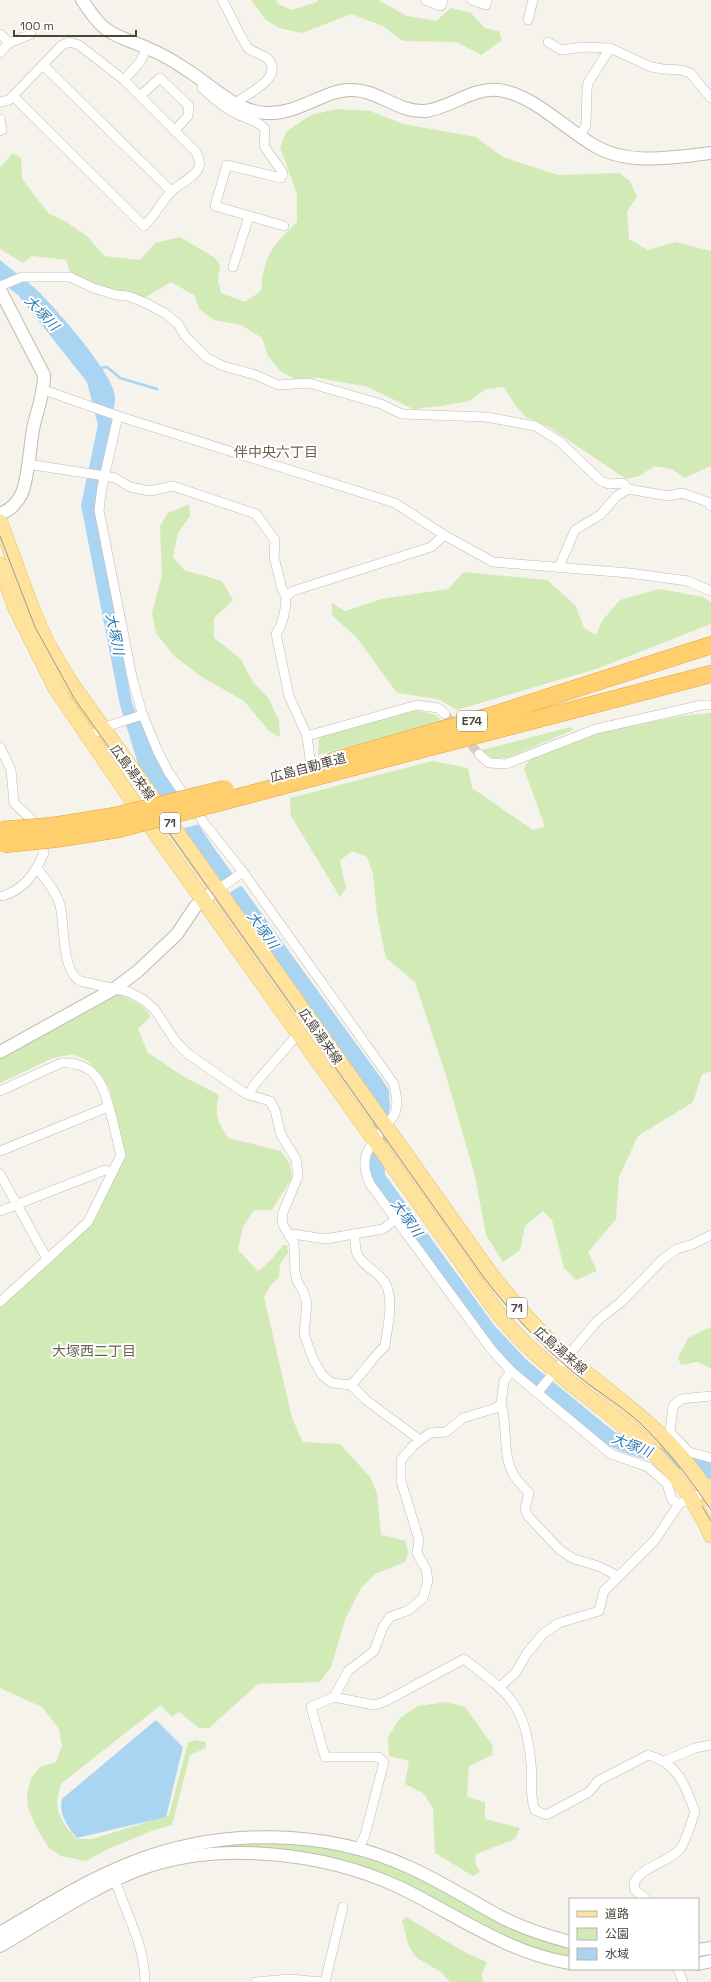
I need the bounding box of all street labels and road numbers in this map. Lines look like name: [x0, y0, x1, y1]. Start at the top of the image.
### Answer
road number: E74: [457, 711, 487, 731]
street label: 広島湯来線: [107, 741, 159, 804]
street label: 広島自動車道: [268, 749, 348, 786]
road number: 71: [160, 813, 180, 833]
street label: 広島湯来線: [295, 1005, 346, 1068]
road number: 71: [507, 1298, 527, 1318]
street label: 広島湯来線: [531, 1323, 591, 1378]

